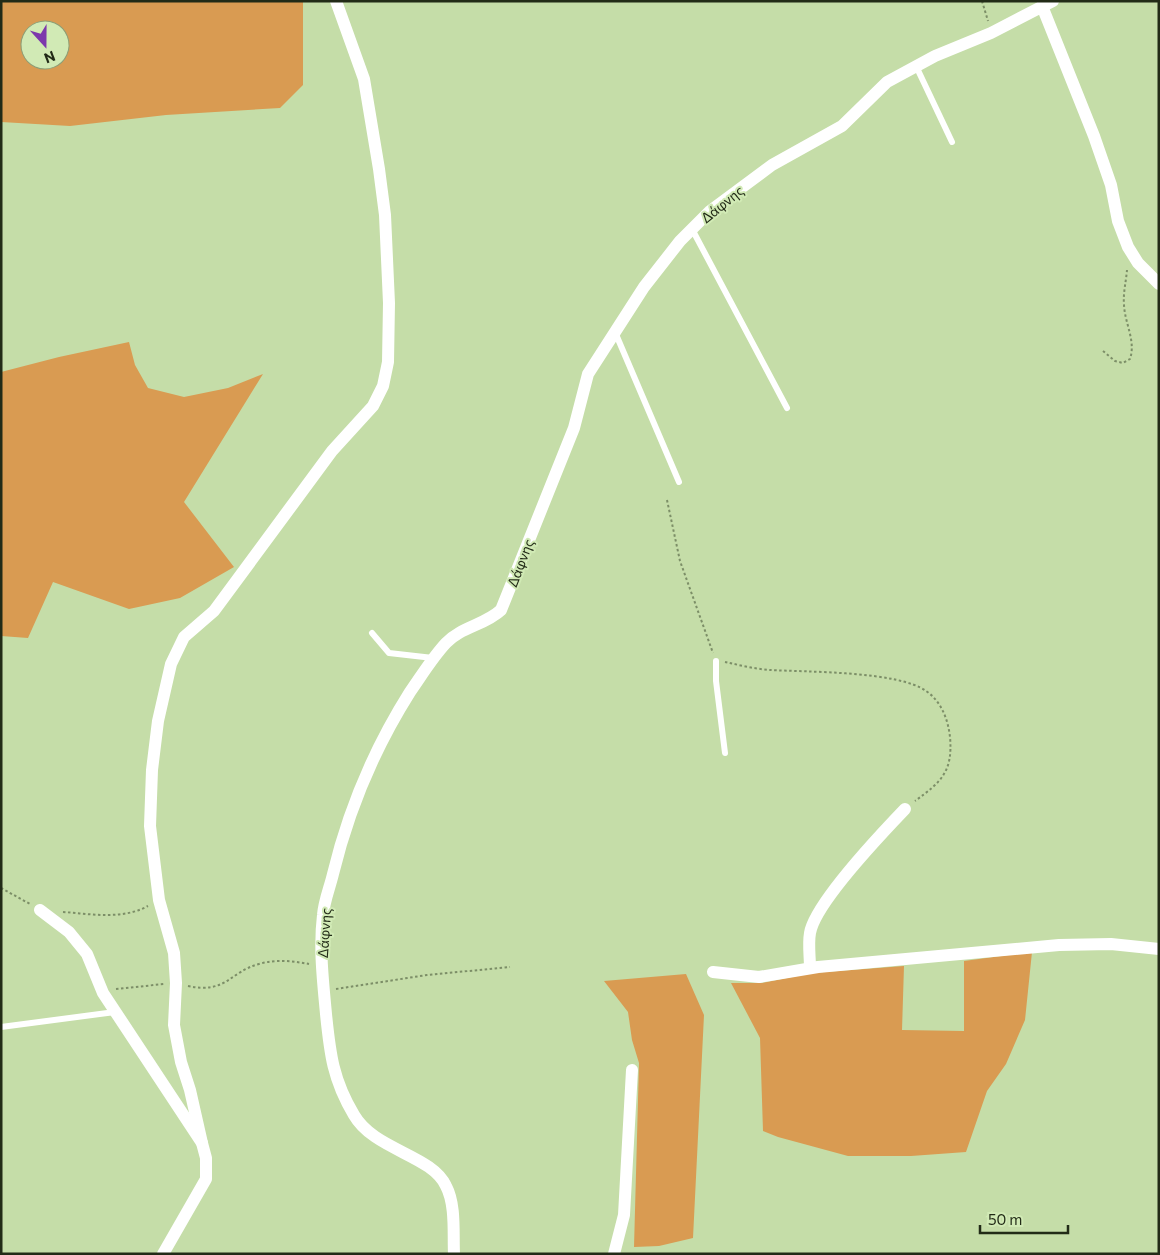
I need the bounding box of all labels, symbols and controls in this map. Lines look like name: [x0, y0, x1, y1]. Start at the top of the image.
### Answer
north arrow: [20, 20, 70, 70]
text: N: [42, 48, 58, 67]
street label: Δάφνης: [697, 182, 747, 226]
street label: Δάφνης: [503, 536, 537, 589]
street label: Δάφνης: [314, 907, 334, 959]
scale bar: [980, 1202, 1068, 1234]
text: 50 m: [988, 1210, 1022, 1228]

